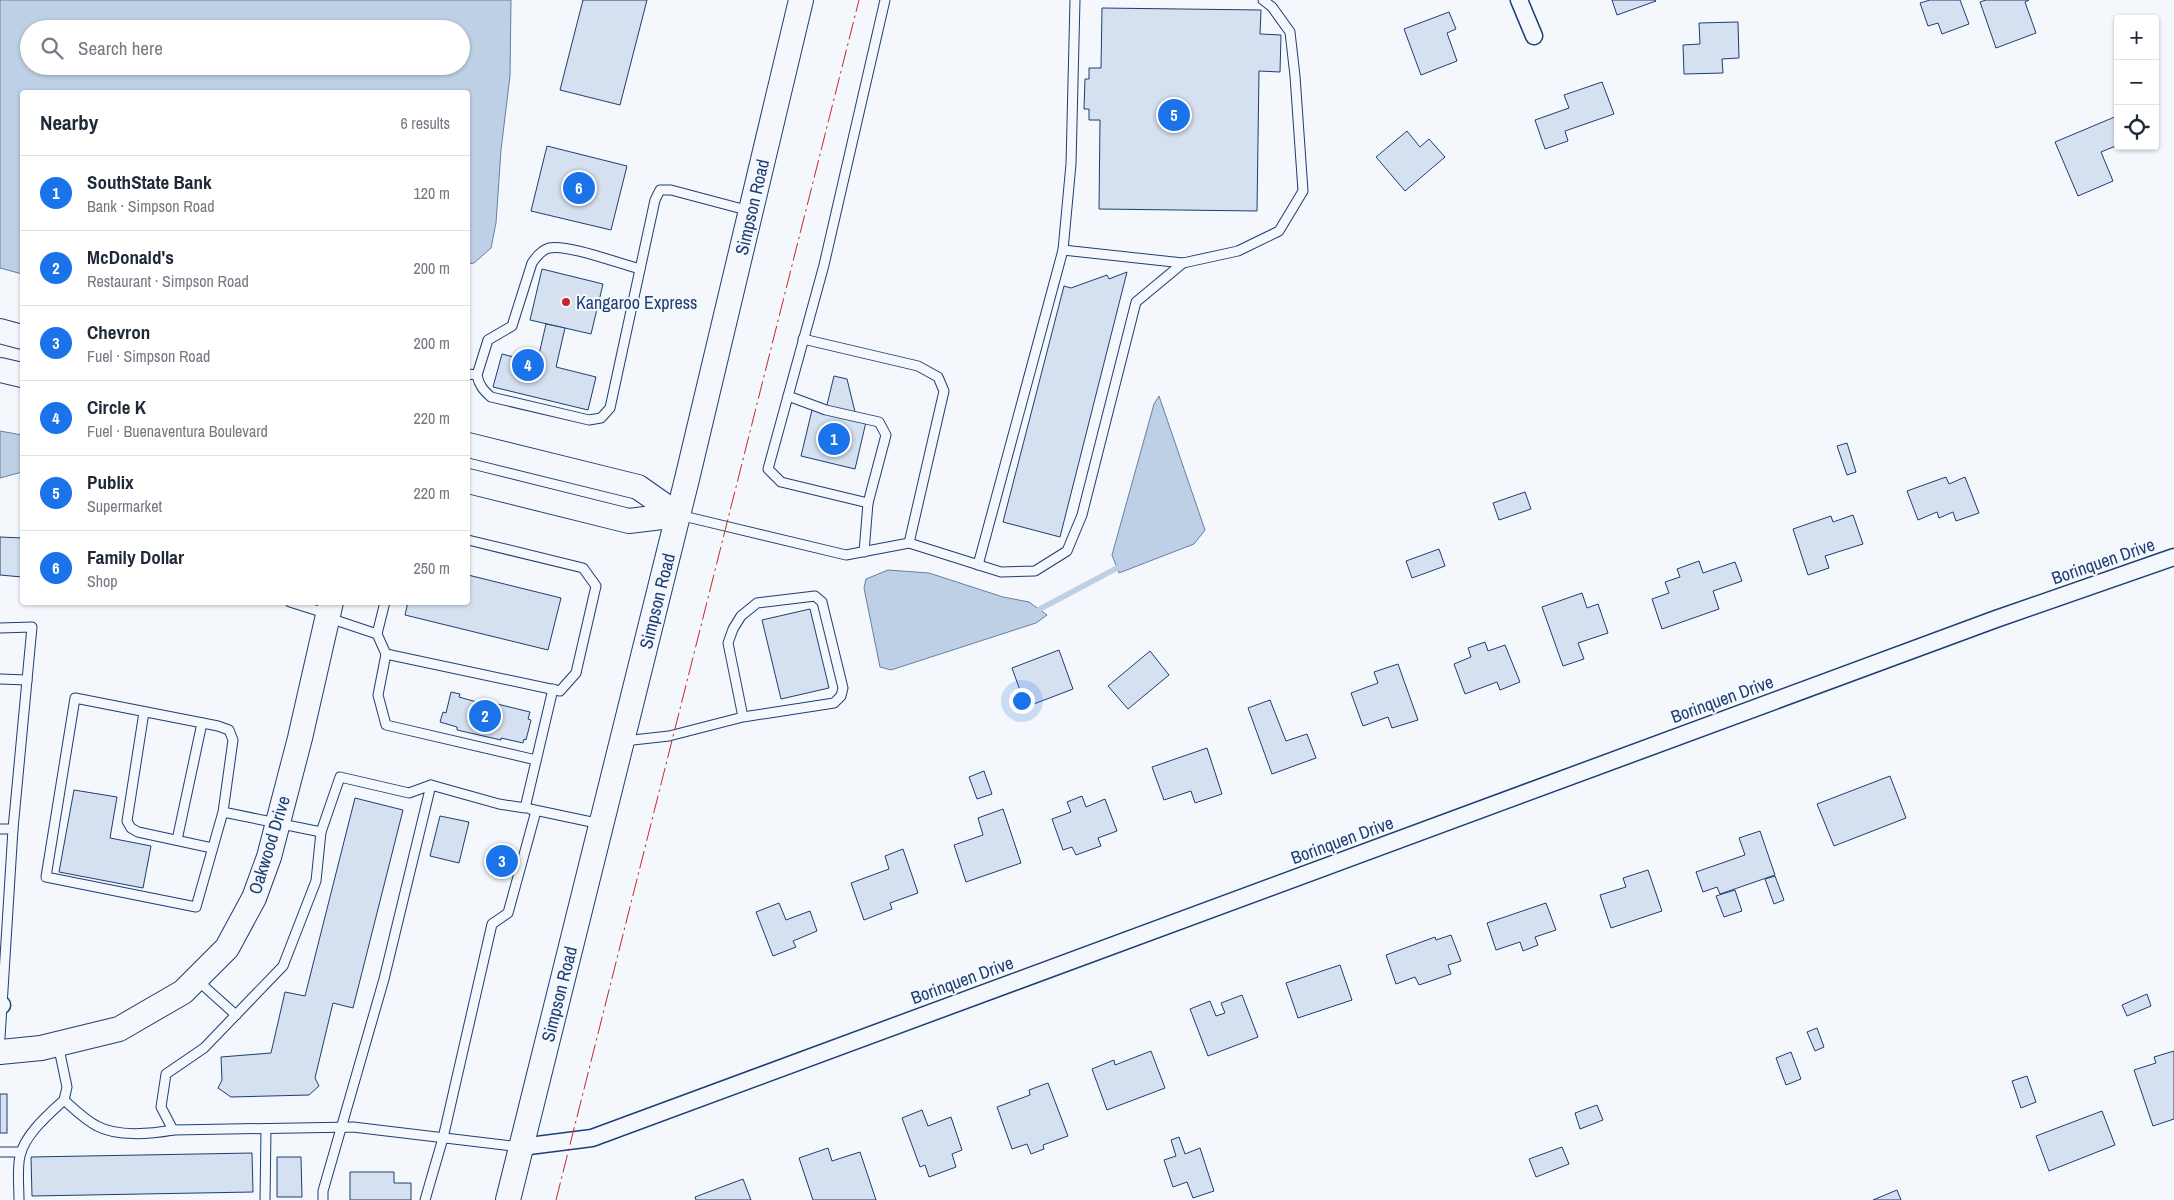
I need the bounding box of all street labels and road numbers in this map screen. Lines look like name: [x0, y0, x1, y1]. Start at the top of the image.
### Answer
street label: Simpson Road: [729, 157, 775, 257]
street label: Borinquen Drive: [2048, 532, 2158, 590]
street label: Simpson Road: [633, 551, 681, 651]
street label: Borinquen Drive: [1667, 669, 1777, 729]
street label: Oakwood Drive: [242, 793, 296, 897]
street label: Borinquen Drive: [1287, 810, 1397, 870]
street label: Simpson Road: [535, 944, 583, 1044]
street label: Borinquen Drive: [907, 950, 1017, 1010]

